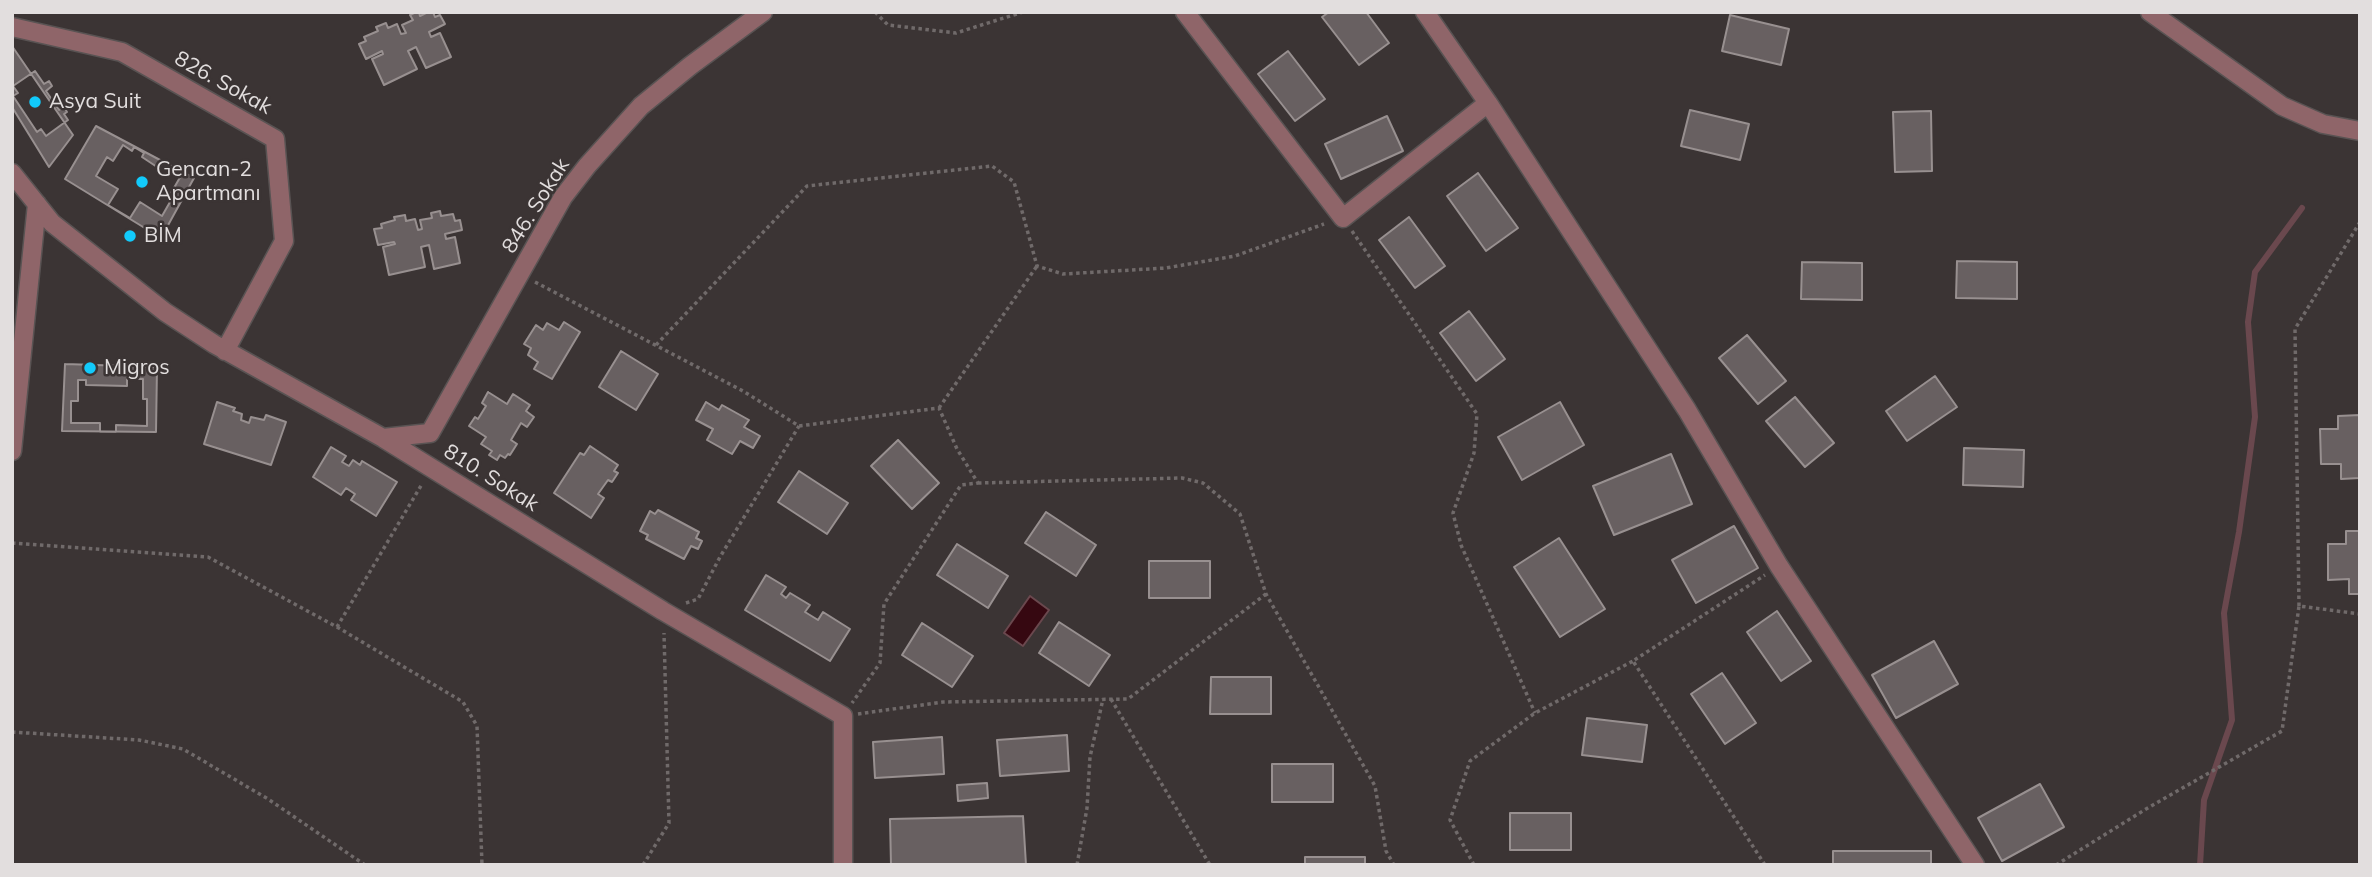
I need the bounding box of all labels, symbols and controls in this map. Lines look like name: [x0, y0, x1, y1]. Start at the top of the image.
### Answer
street label: 826. Sokak: [170, 46, 276, 120]
place label: Asya Suit: [49, 89, 141, 115]
marker: Asya Suit: [27, 94, 43, 110]
street label: 846. Sokak: [497, 154, 575, 258]
place label: Gencan-2 Apartmanı: [156, 157, 261, 207]
marker: Gencan-2 Apartmanı: [134, 174, 150, 190]
place label: BİM: [144, 223, 182, 249]
marker: BİM: [122, 228, 138, 244]
place label: Migros: [104, 355, 170, 381]
marker: Migros: [82, 360, 98, 376]
street label: 810. Sokak: [439, 439, 543, 517]

